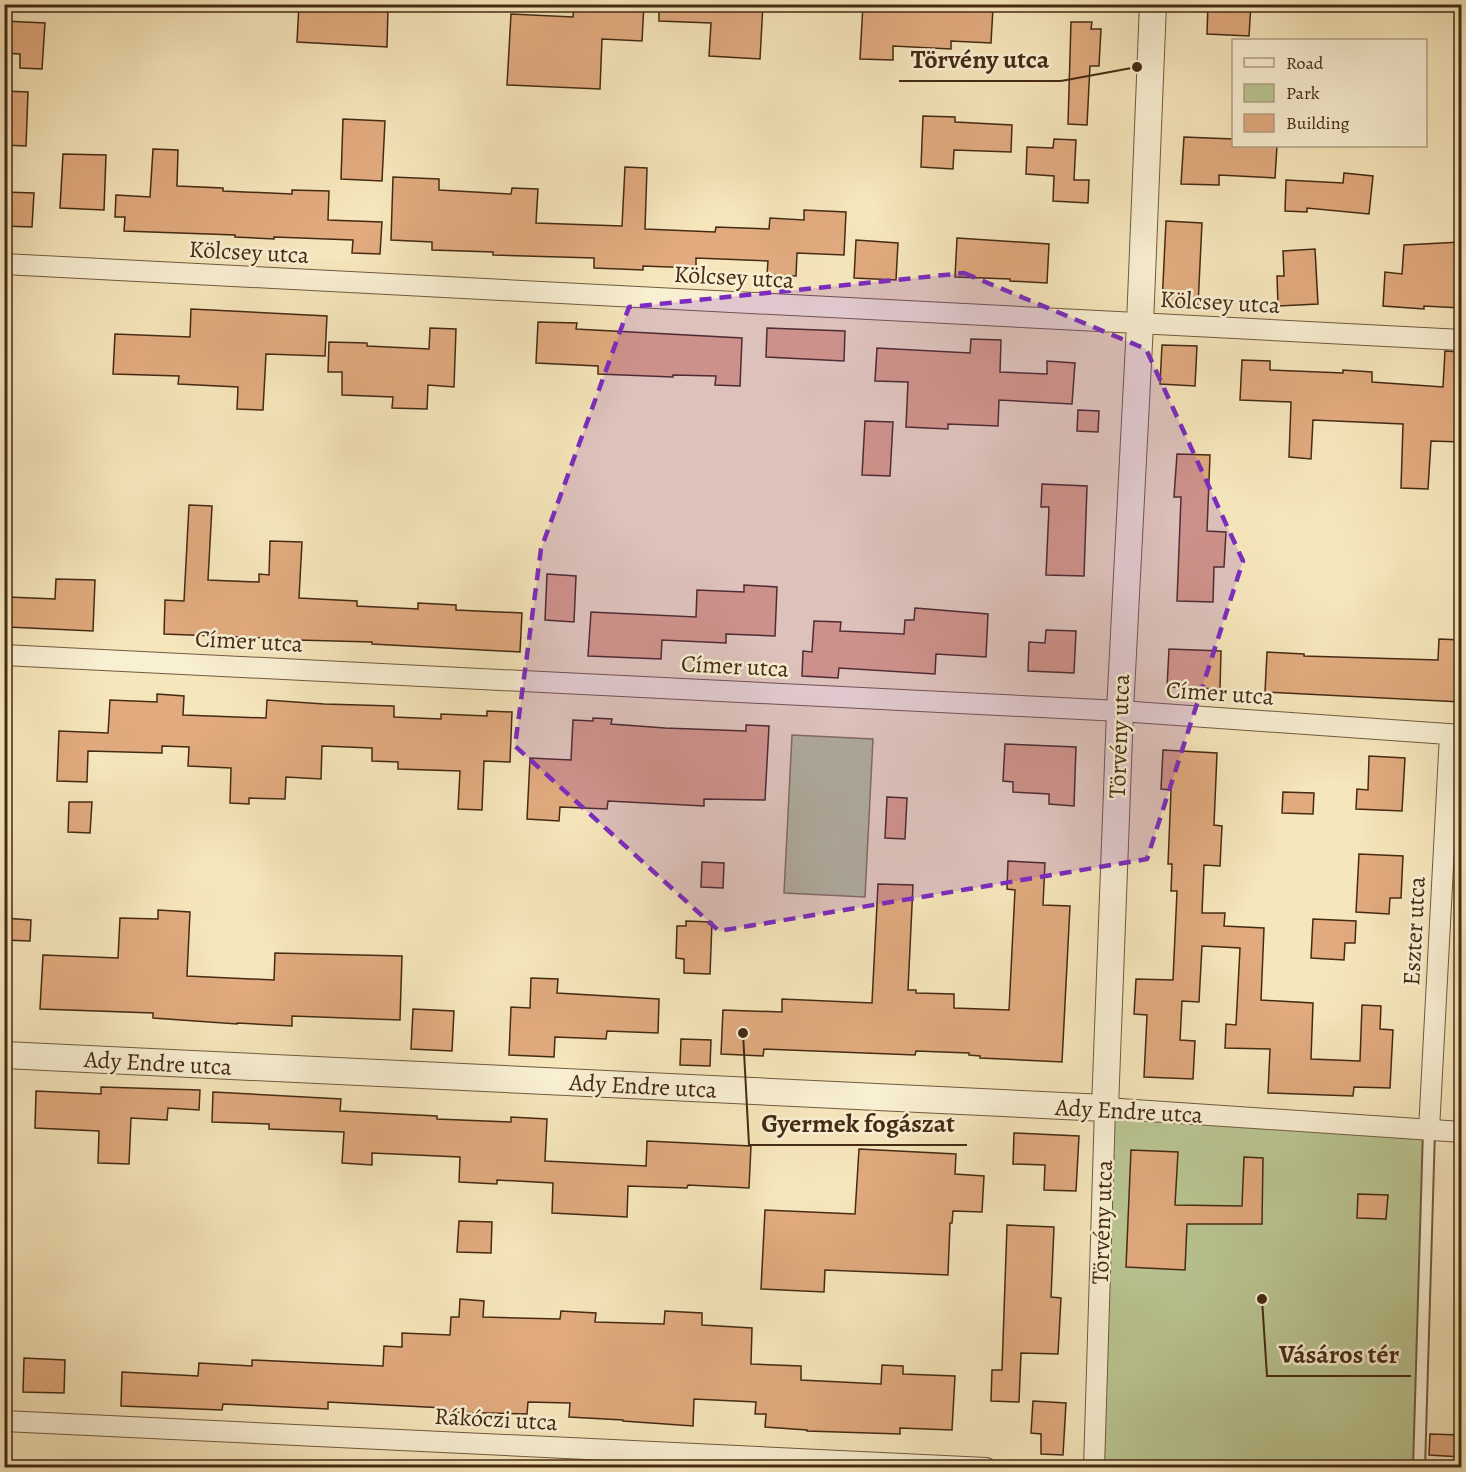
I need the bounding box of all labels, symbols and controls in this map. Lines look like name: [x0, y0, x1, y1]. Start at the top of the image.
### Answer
callout: Törvény utca: [899, 37, 1061, 81]
legend: [1232, 39, 1427, 147]
text: Törvény utca: [911, 42, 1050, 77]
text: Road: [1286, 51, 1324, 75]
text: Park: [1286, 81, 1320, 105]
text: Building: [1286, 111, 1350, 135]
street label: Kölcsey utca: [188, 233, 311, 271]
street label: Kölcsey utca: [673, 258, 796, 296]
street label: Kölcsey utca: [1159, 283, 1282, 321]
street label: Címer utca: [194, 622, 305, 660]
street label: Címer utca: [680, 647, 791, 685]
street label: Törvény utca: [1101, 672, 1137, 799]
street label: Címer utca: [1165, 673, 1276, 713]
street label: Eszter utca: [1395, 875, 1433, 987]
street label: Ady Endre utca: [82, 1043, 234, 1083]
street label: Ady Endre utca: [567, 1066, 719, 1106]
street label: Ady Endre utca: [1053, 1091, 1205, 1131]
callout: Gyermek fogászat: [749, 1101, 967, 1145]
text: Gyermek fogászat: [761, 1106, 955, 1141]
street label: Törvény utca: [1084, 1158, 1120, 1285]
callout: Vásáros tér: [1267, 1332, 1411, 1376]
text: Vásáros tér: [1278, 1337, 1399, 1372]
street label: Rákóczi utca: [433, 1400, 559, 1438]

